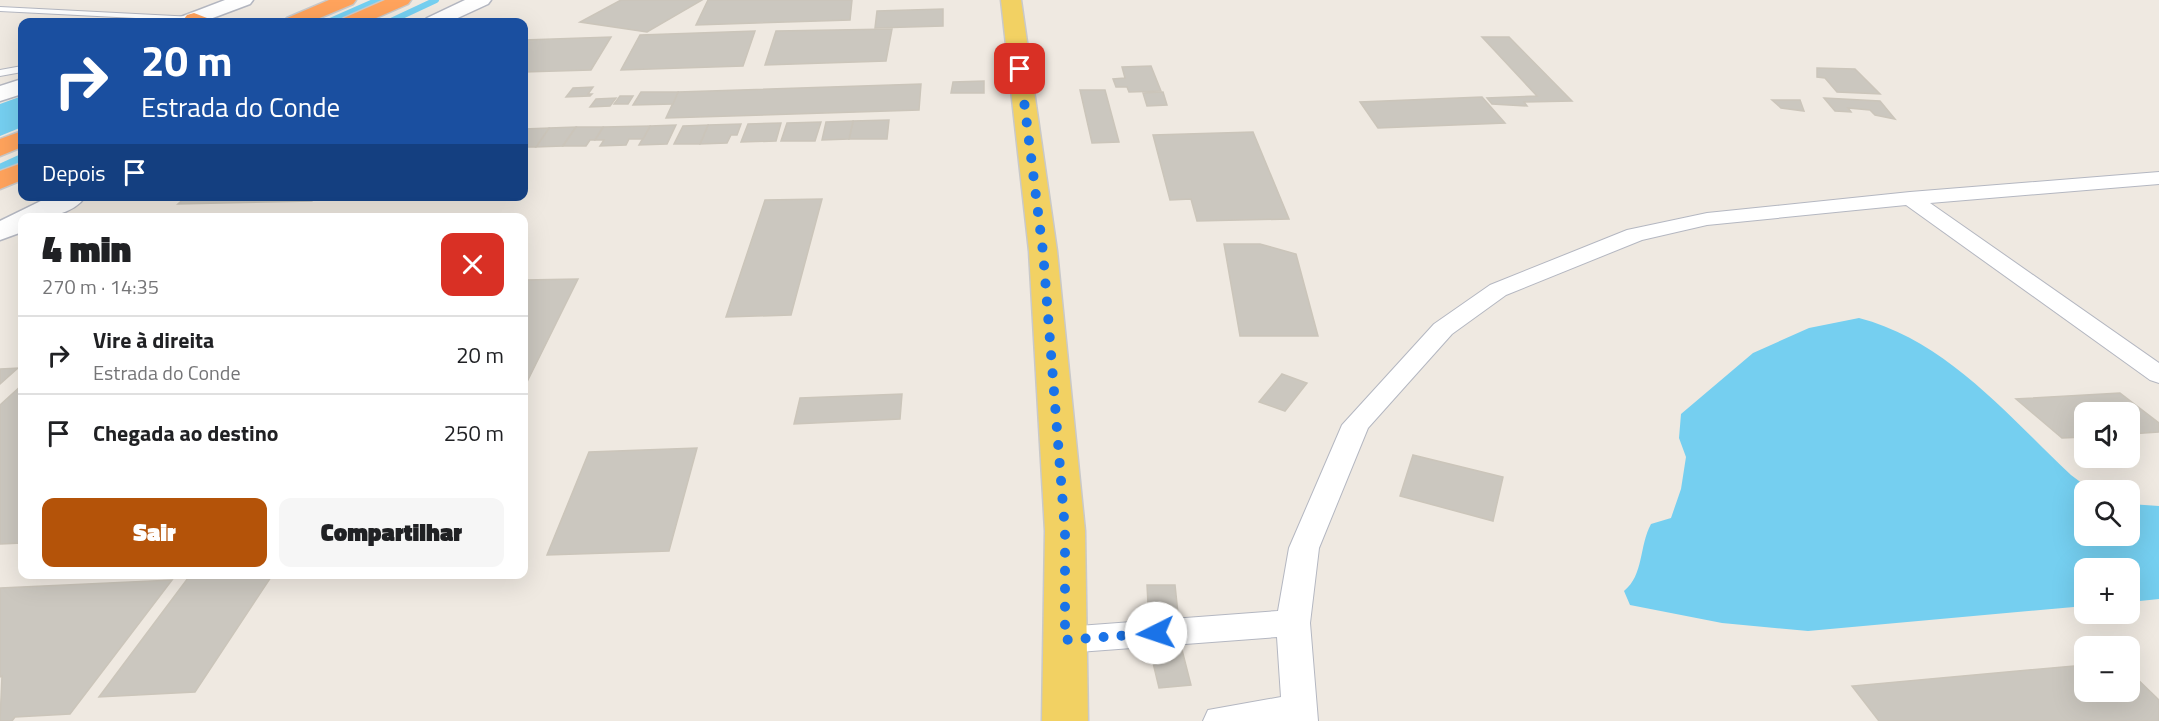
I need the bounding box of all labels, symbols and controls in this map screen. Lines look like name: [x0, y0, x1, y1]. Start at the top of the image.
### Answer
text: 20 m: [141, 28, 233, 92]
icon: right: [42, 42, 120, 120]
pin: [994, 43, 1045, 94]
icon: arrive: [1003, 52, 1036, 85]
text: Estrada do Conde: [141, 86, 340, 127]
text: Depois: [42, 156, 106, 190]
icon: arrive: [118, 156, 151, 189]
text: 4 min: [42, 221, 131, 276]
button: close: [441, 233, 504, 296]
text: 270 m · 14:35: [42, 271, 159, 302]
text: Vire à direita: [93, 323, 214, 357]
text: 20 m: [456, 338, 504, 372]
icon: right: [42, 339, 75, 372]
text: Estrada do Conde: [93, 357, 241, 388]
map controls: [2074, 402, 2140, 702]
button: sound: [2074, 402, 2140, 468]
text: Chegada ao destino: [93, 416, 279, 450]
text: 250 m: [444, 416, 504, 450]
icon: arrive: [42, 417, 75, 450]
button: search: [2074, 480, 2140, 546]
button: Sair: [42, 498, 267, 567]
button: Compartilhar: [279, 498, 504, 567]
button: +: [2074, 558, 2140, 624]
position arrow: [1124, 601, 1188, 665]
button: −: [2074, 636, 2140, 702]

